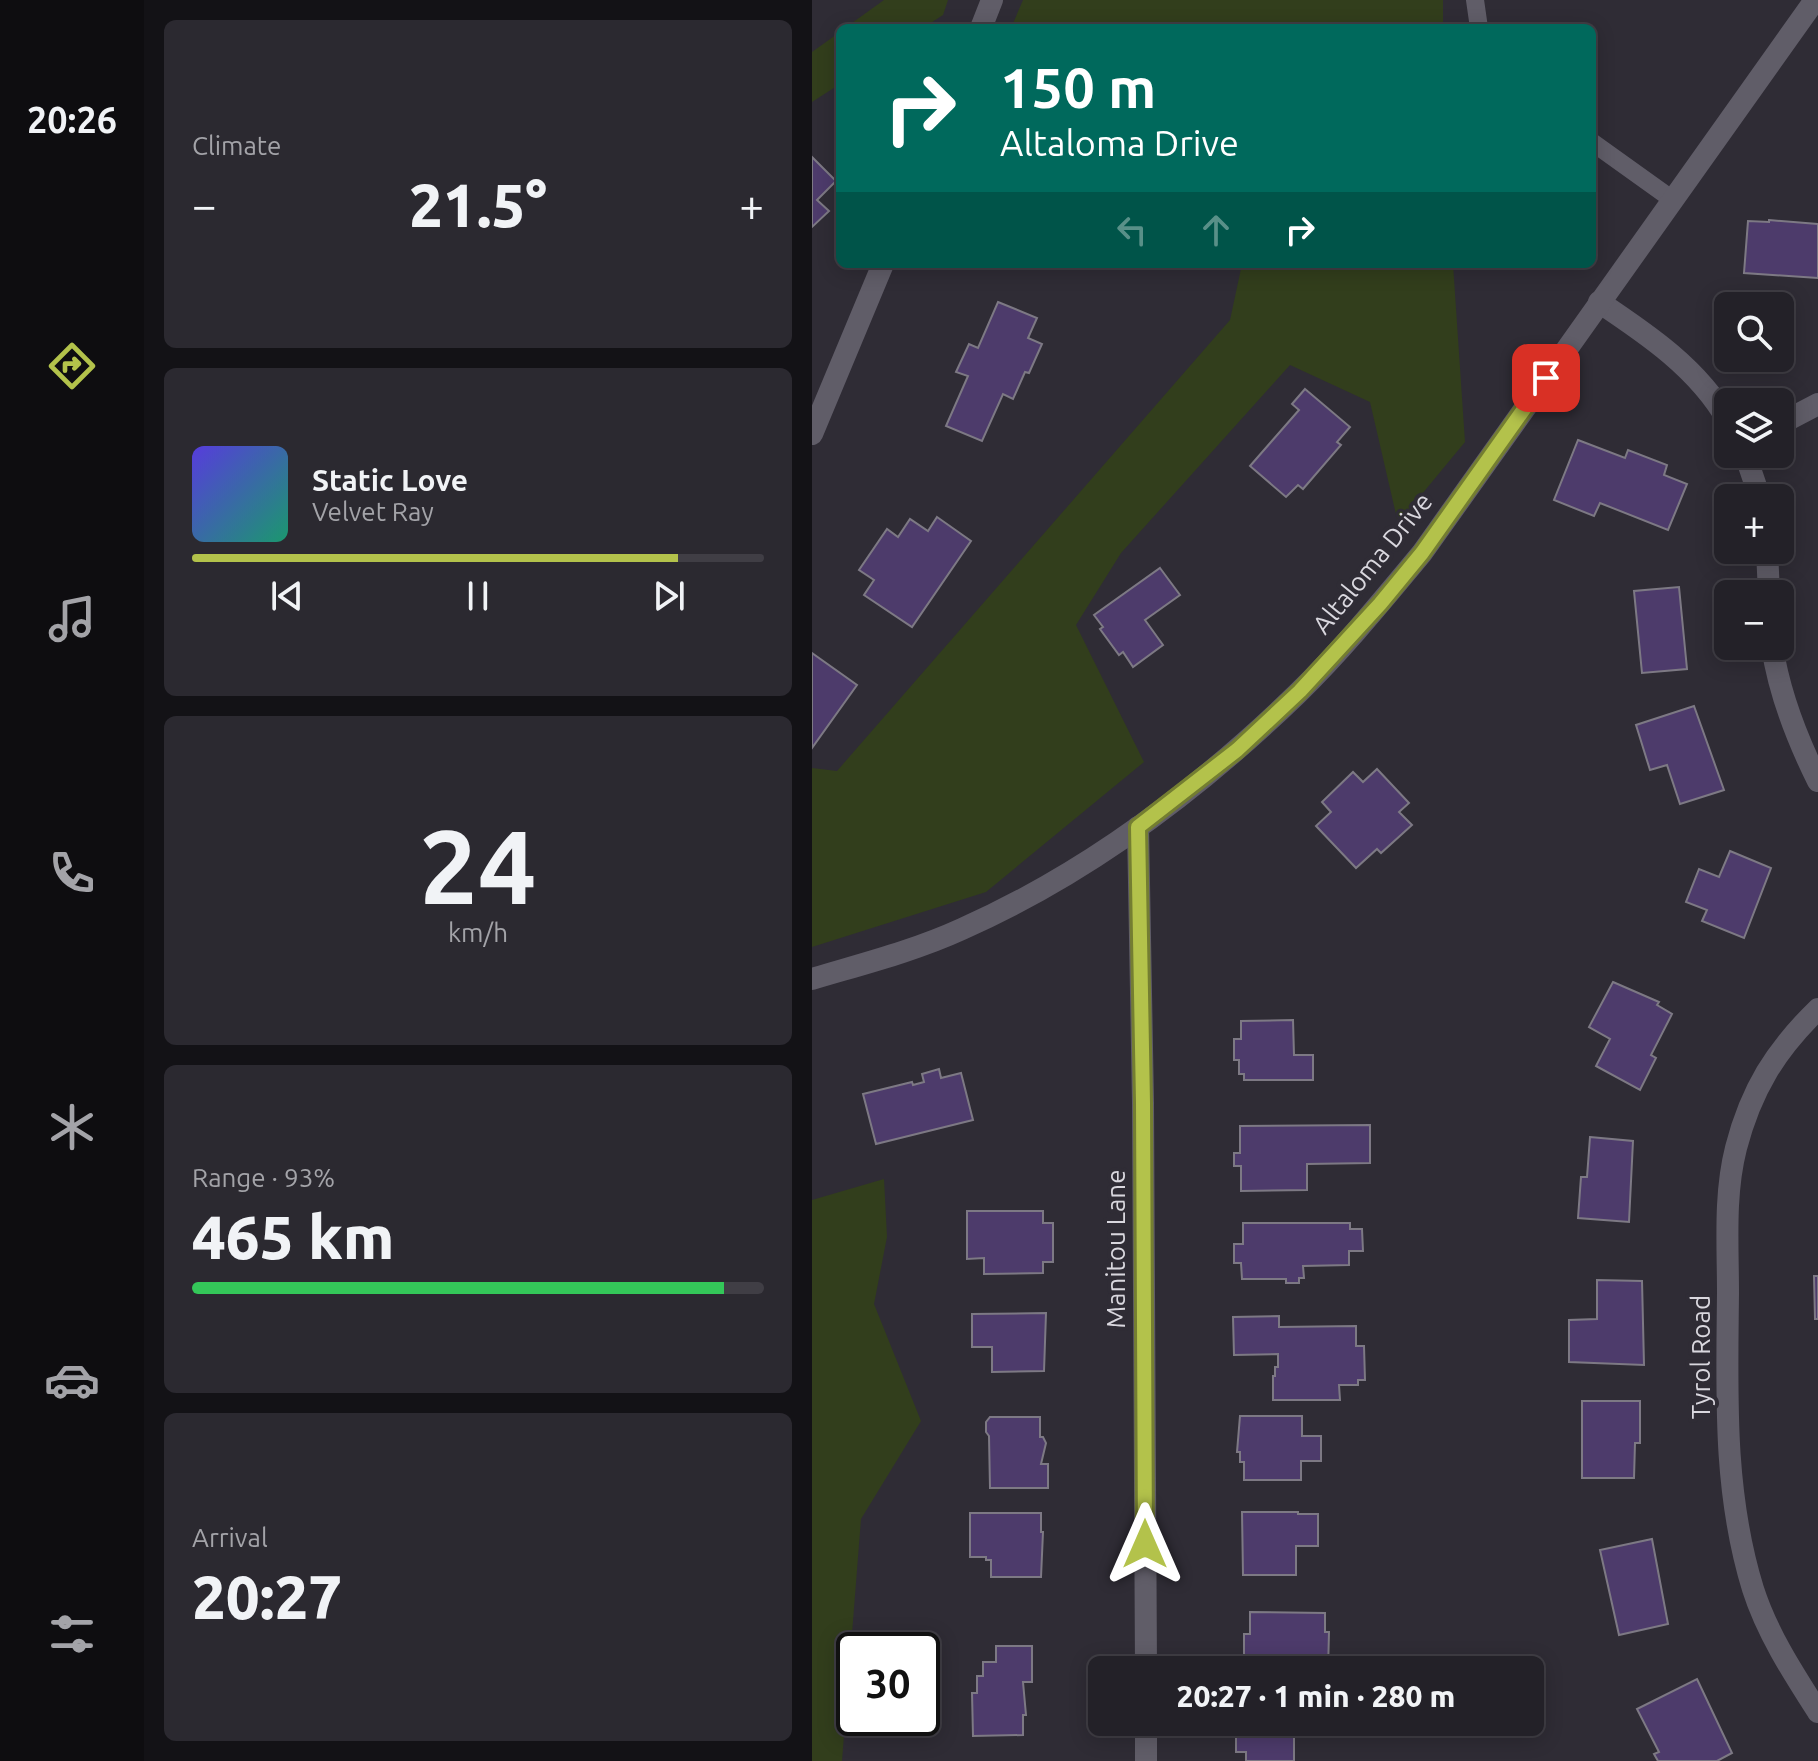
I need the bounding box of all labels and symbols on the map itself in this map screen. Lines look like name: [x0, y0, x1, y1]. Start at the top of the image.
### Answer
pin: [1512, 344, 1580, 412]
street label: Altaloma Drive: [1306, 487, 1438, 639]
street label: Manitou Lane: [1101, 1169, 1130, 1329]
street label: Tyrol Road: [1686, 1295, 1715, 1419]
position arrow: [1103, 1502, 1187, 1586]
speed limit sign: 30: [836, 1632, 940, 1736]

